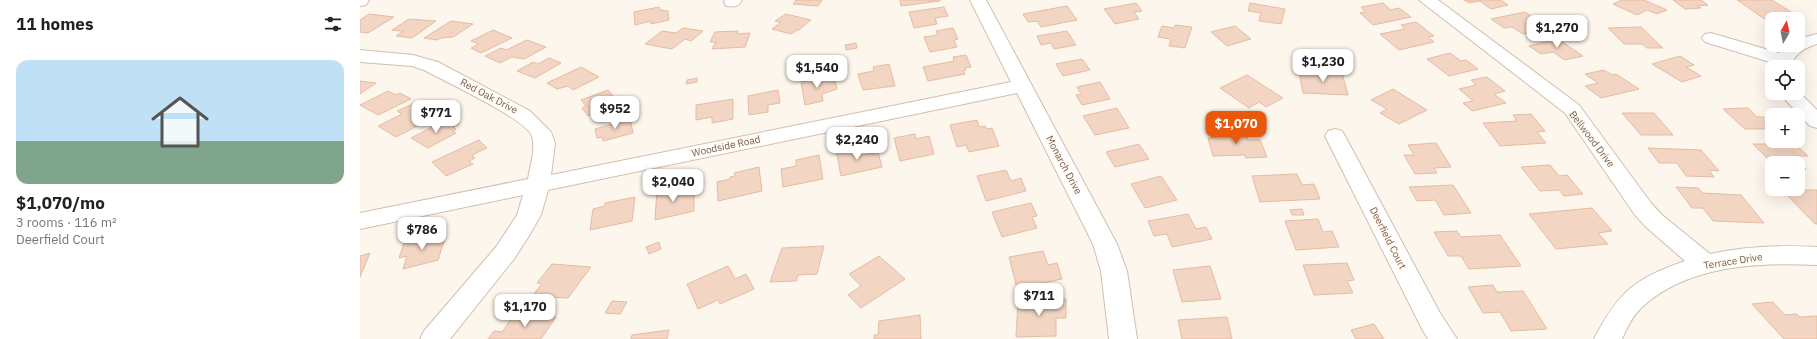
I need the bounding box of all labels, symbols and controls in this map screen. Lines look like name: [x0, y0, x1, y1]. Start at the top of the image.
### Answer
north arrow: [1765, 12, 1805, 52]
map controls: [1765, 12, 1805, 196]
text: 11 homes: [16, 13, 93, 35]
icon: filters: [322, 13, 344, 35]
pin: $1,270: [1524, 15, 1590, 49]
text: $1,270: [1535, 19, 1579, 36]
pin: $1,230: [1290, 49, 1356, 83]
text: $1,230: [1301, 53, 1345, 70]
pin: $1,540: [784, 55, 850, 89]
text: $1,540: [795, 59, 839, 76]
button: locate: [1765, 60, 1805, 100]
street label: Red Oak Drive: [458, 75, 520, 117]
icon: home: [144, 86, 216, 158]
pin: $952: [591, 96, 639, 130]
pin: $771: [412, 100, 460, 134]
text: $952: [599, 100, 631, 117]
text: $771: [420, 104, 452, 121]
street label: Bellwood Drive: [1566, 108, 1618, 170]
button: +: [1765, 108, 1805, 148]
pin: $1,070: [1203, 111, 1269, 145]
text: $1,070: [1214, 115, 1258, 132]
pin: $2,240: [824, 127, 890, 161]
text: $2,240: [835, 131, 879, 148]
street label: Woodside Road: [691, 132, 761, 160]
street label: Monarch Drive: [1043, 133, 1085, 197]
button: −: [1765, 156, 1805, 196]
pin: $2,040: [640, 169, 706, 203]
text: $2,040: [651, 173, 695, 190]
text: $1,070/mo: [16, 192, 105, 214]
street label: Deerfield Court: [1367, 205, 1409, 272]
text: 3 rooms · 116 m²: [16, 214, 117, 231]
pin: $786: [398, 217, 446, 251]
text: $786: [406, 221, 438, 238]
text: Deerfield Court: [16, 231, 105, 248]
street label: Terrace Drive: [1703, 250, 1764, 272]
pin: $711: [1015, 283, 1063, 317]
text: $711: [1023, 287, 1055, 304]
pin: $1,170: [492, 294, 558, 328]
text: $1,170: [503, 298, 547, 315]

